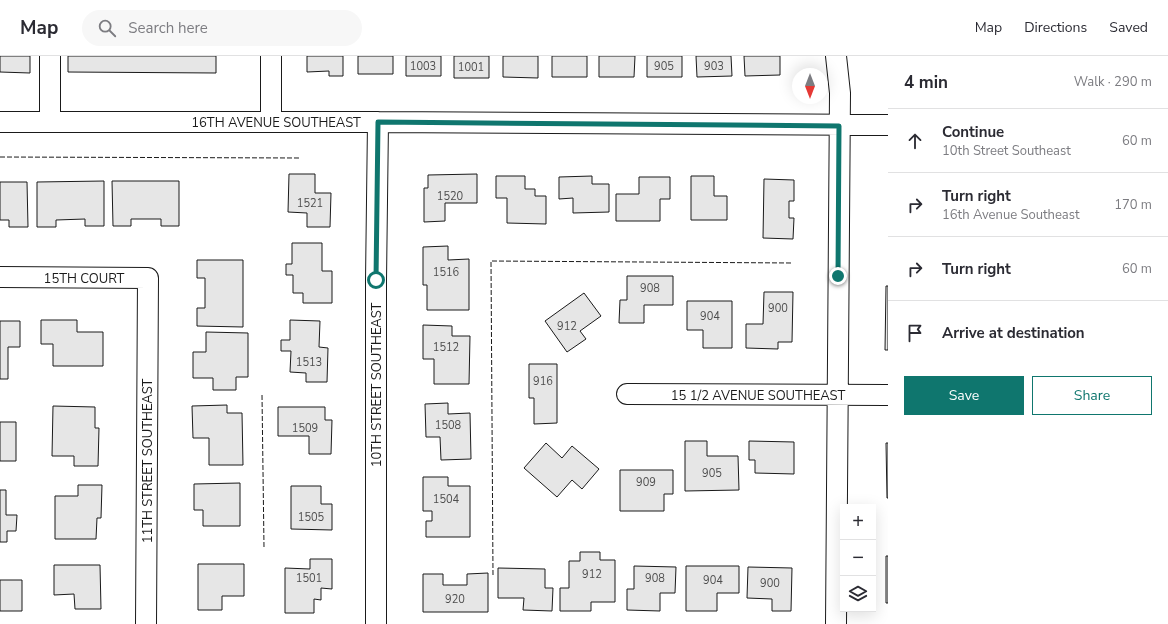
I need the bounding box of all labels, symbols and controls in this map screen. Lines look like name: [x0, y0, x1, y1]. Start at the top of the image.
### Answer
search box: [82, 10, 362, 46]
text: Map: [20, 15, 58, 41]
icon: search: [96, 17, 118, 39]
text: Search here: [128, 18, 208, 38]
text: Map: [975, 18, 1002, 37]
text: Directions: [1024, 18, 1087, 37]
text: Saved: [1109, 18, 1148, 37]
house number: 1003: [410, 59, 436, 74]
house number: 905: [654, 59, 674, 74]
house number: 903: [704, 59, 724, 74]
house number: 1001: [458, 60, 484, 75]
north arrow: [792, 68, 828, 104]
text: 4 min: [904, 71, 948, 94]
text: Walk · 290 m: [1074, 73, 1152, 91]
street label: 16TH AVENUE SOUTHEAST: [191, 114, 361, 132]
text: Continue: [942, 122, 1004, 142]
icon: ahead: [904, 130, 926, 152]
text: 60 m: [1122, 132, 1152, 150]
text: 10th Street Southeast: [942, 142, 1071, 160]
text: Turn right: [942, 186, 1011, 206]
house number: 1520: [437, 189, 464, 204]
icon: right: [904, 194, 926, 216]
house number: 1521: [297, 196, 323, 211]
text: 170 m: [1114, 196, 1152, 214]
text: 16th Avenue Southeast: [942, 206, 1079, 224]
icon: right: [904, 258, 926, 280]
text: Turn right: [942, 259, 1011, 279]
text: 60 m: [1122, 260, 1152, 278]
house number: 1516: [433, 265, 460, 280]
route end: [829, 267, 847, 285]
street label: 15TH COURT: [44, 270, 125, 288]
route start: [367, 271, 385, 289]
house number: 908: [640, 281, 660, 296]
house number: 900: [768, 301, 788, 316]
street label: 10TH STREET SOUTHEAST: [368, 302, 386, 467]
house number: 904: [700, 309, 720, 324]
house number: 912: [557, 319, 577, 334]
icon: arrive: [904, 322, 926, 344]
text: Arrive at destination: [942, 323, 1085, 343]
house number: 1512: [433, 340, 459, 355]
house number: 1513: [296, 355, 322, 370]
house number: 916: [533, 374, 553, 389]
button: Save: [904, 376, 1024, 415]
button: Share: [1032, 376, 1152, 415]
street label: 11TH STREET SOUTHEAST: [139, 378, 157, 543]
street label: 15 1/2 AVENUE SOUTHEAST: [671, 387, 845, 405]
house number: 1508: [435, 418, 462, 433]
house number: 1509: [292, 421, 318, 436]
house number: 905: [702, 466, 722, 481]
house number: 909: [636, 475, 656, 490]
house number: 1504: [433, 492, 460, 507]
map controls: [840, 504, 876, 612]
button: +: [840, 504, 876, 540]
house number: 1505: [298, 510, 325, 525]
button: −: [840, 540, 876, 576]
house number: 912: [582, 567, 602, 582]
house number: 1501: [296, 571, 322, 586]
house number: 908: [645, 571, 665, 586]
house number: 904: [703, 573, 723, 588]
house number: 900: [760, 576, 780, 591]
button: layers: [840, 576, 876, 612]
house number: 920: [445, 592, 465, 607]

